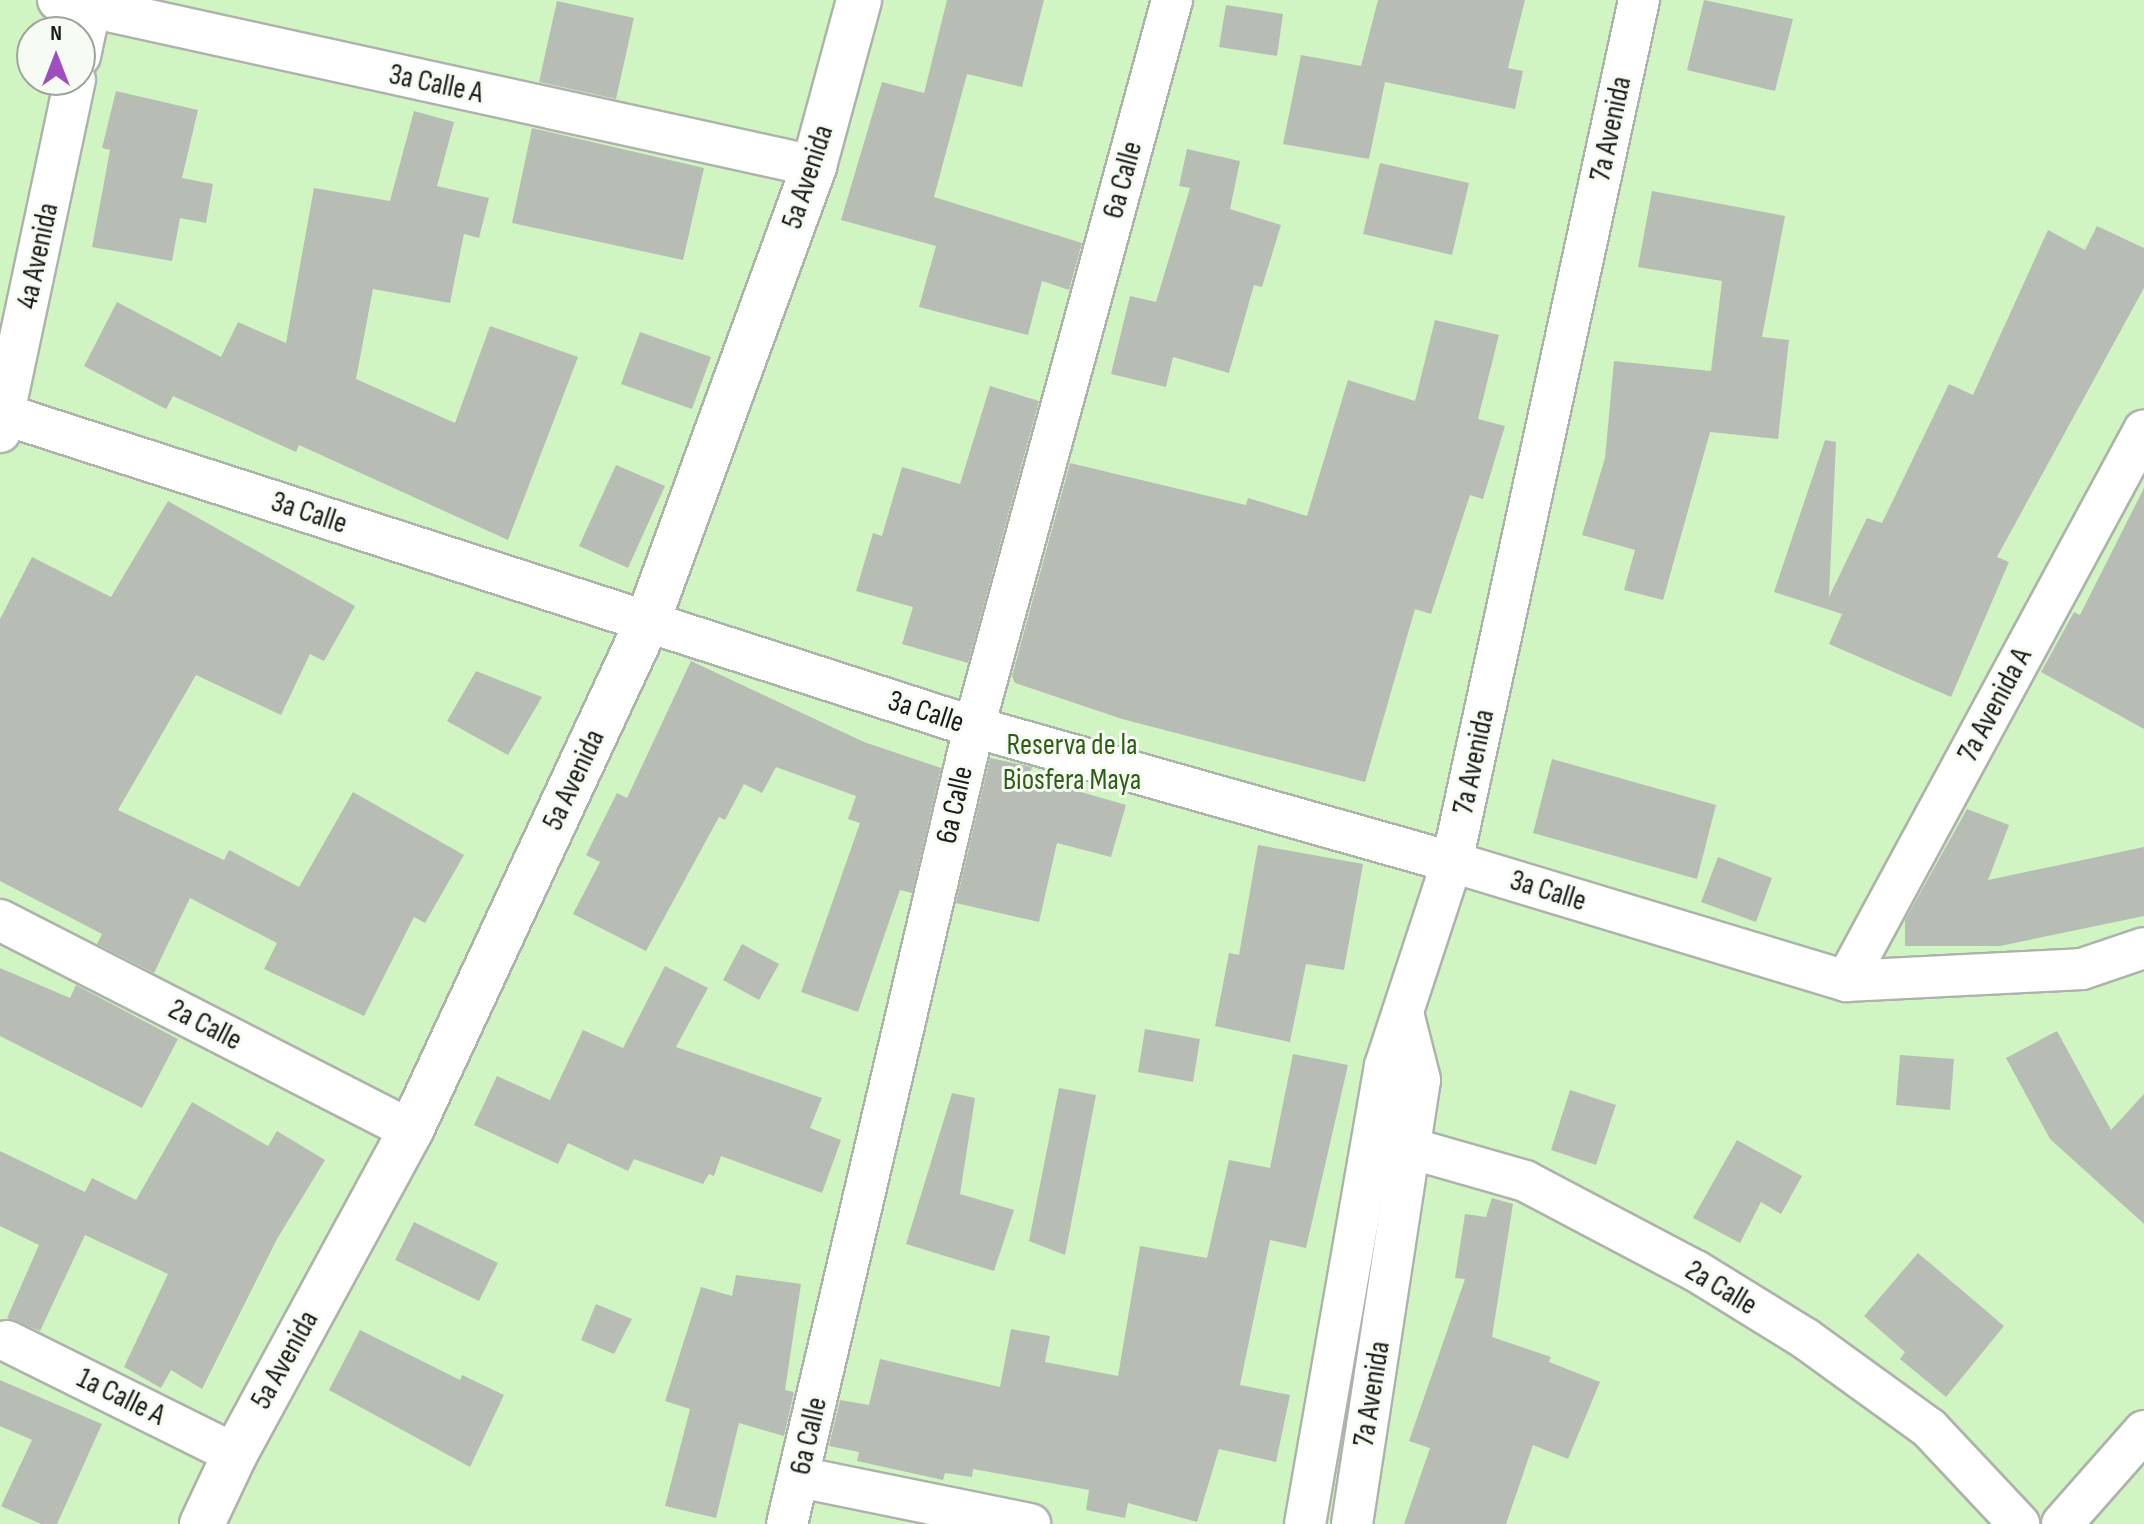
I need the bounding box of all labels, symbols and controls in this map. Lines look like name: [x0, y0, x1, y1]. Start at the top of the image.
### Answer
north arrow: [16, 16, 96, 96]
text: N: [50, 20, 62, 47]
street label: 3a Calle A: [386, 56, 486, 112]
street label: 7a Avenida: [1582, 73, 1640, 185]
street label: 5a Avenida: [774, 121, 842, 233]
street label: 6a Calle: [1095, 138, 1151, 222]
street label: 4a Avenida: [9, 200, 67, 312]
street label: 3a Calle: [266, 484, 352, 542]
street label: 7a Avenida A: [1950, 642, 2040, 768]
street label: 3a Calle: [883, 683, 969, 741]
street label: 7a Avenida: [1445, 706, 1503, 818]
street label: 5a Avenida: [535, 724, 613, 836]
park label: Reserva de la Biosfera Maya: [1003, 727, 1141, 798]
street label: 6a Calle: [929, 763, 981, 847]
street label: 3a Calle: [1506, 862, 1590, 920]
street label: 2a Calle: [162, 991, 248, 1059]
street label: 2a Calle: [1679, 1253, 1763, 1323]
street label: 5a Avenida: [243, 1305, 327, 1415]
street label: 7a Avenida: [1346, 1339, 1398, 1449]
street label: 1a Calle A: [71, 1360, 171, 1434]
street label: 6a Calle: [783, 1394, 835, 1478]

